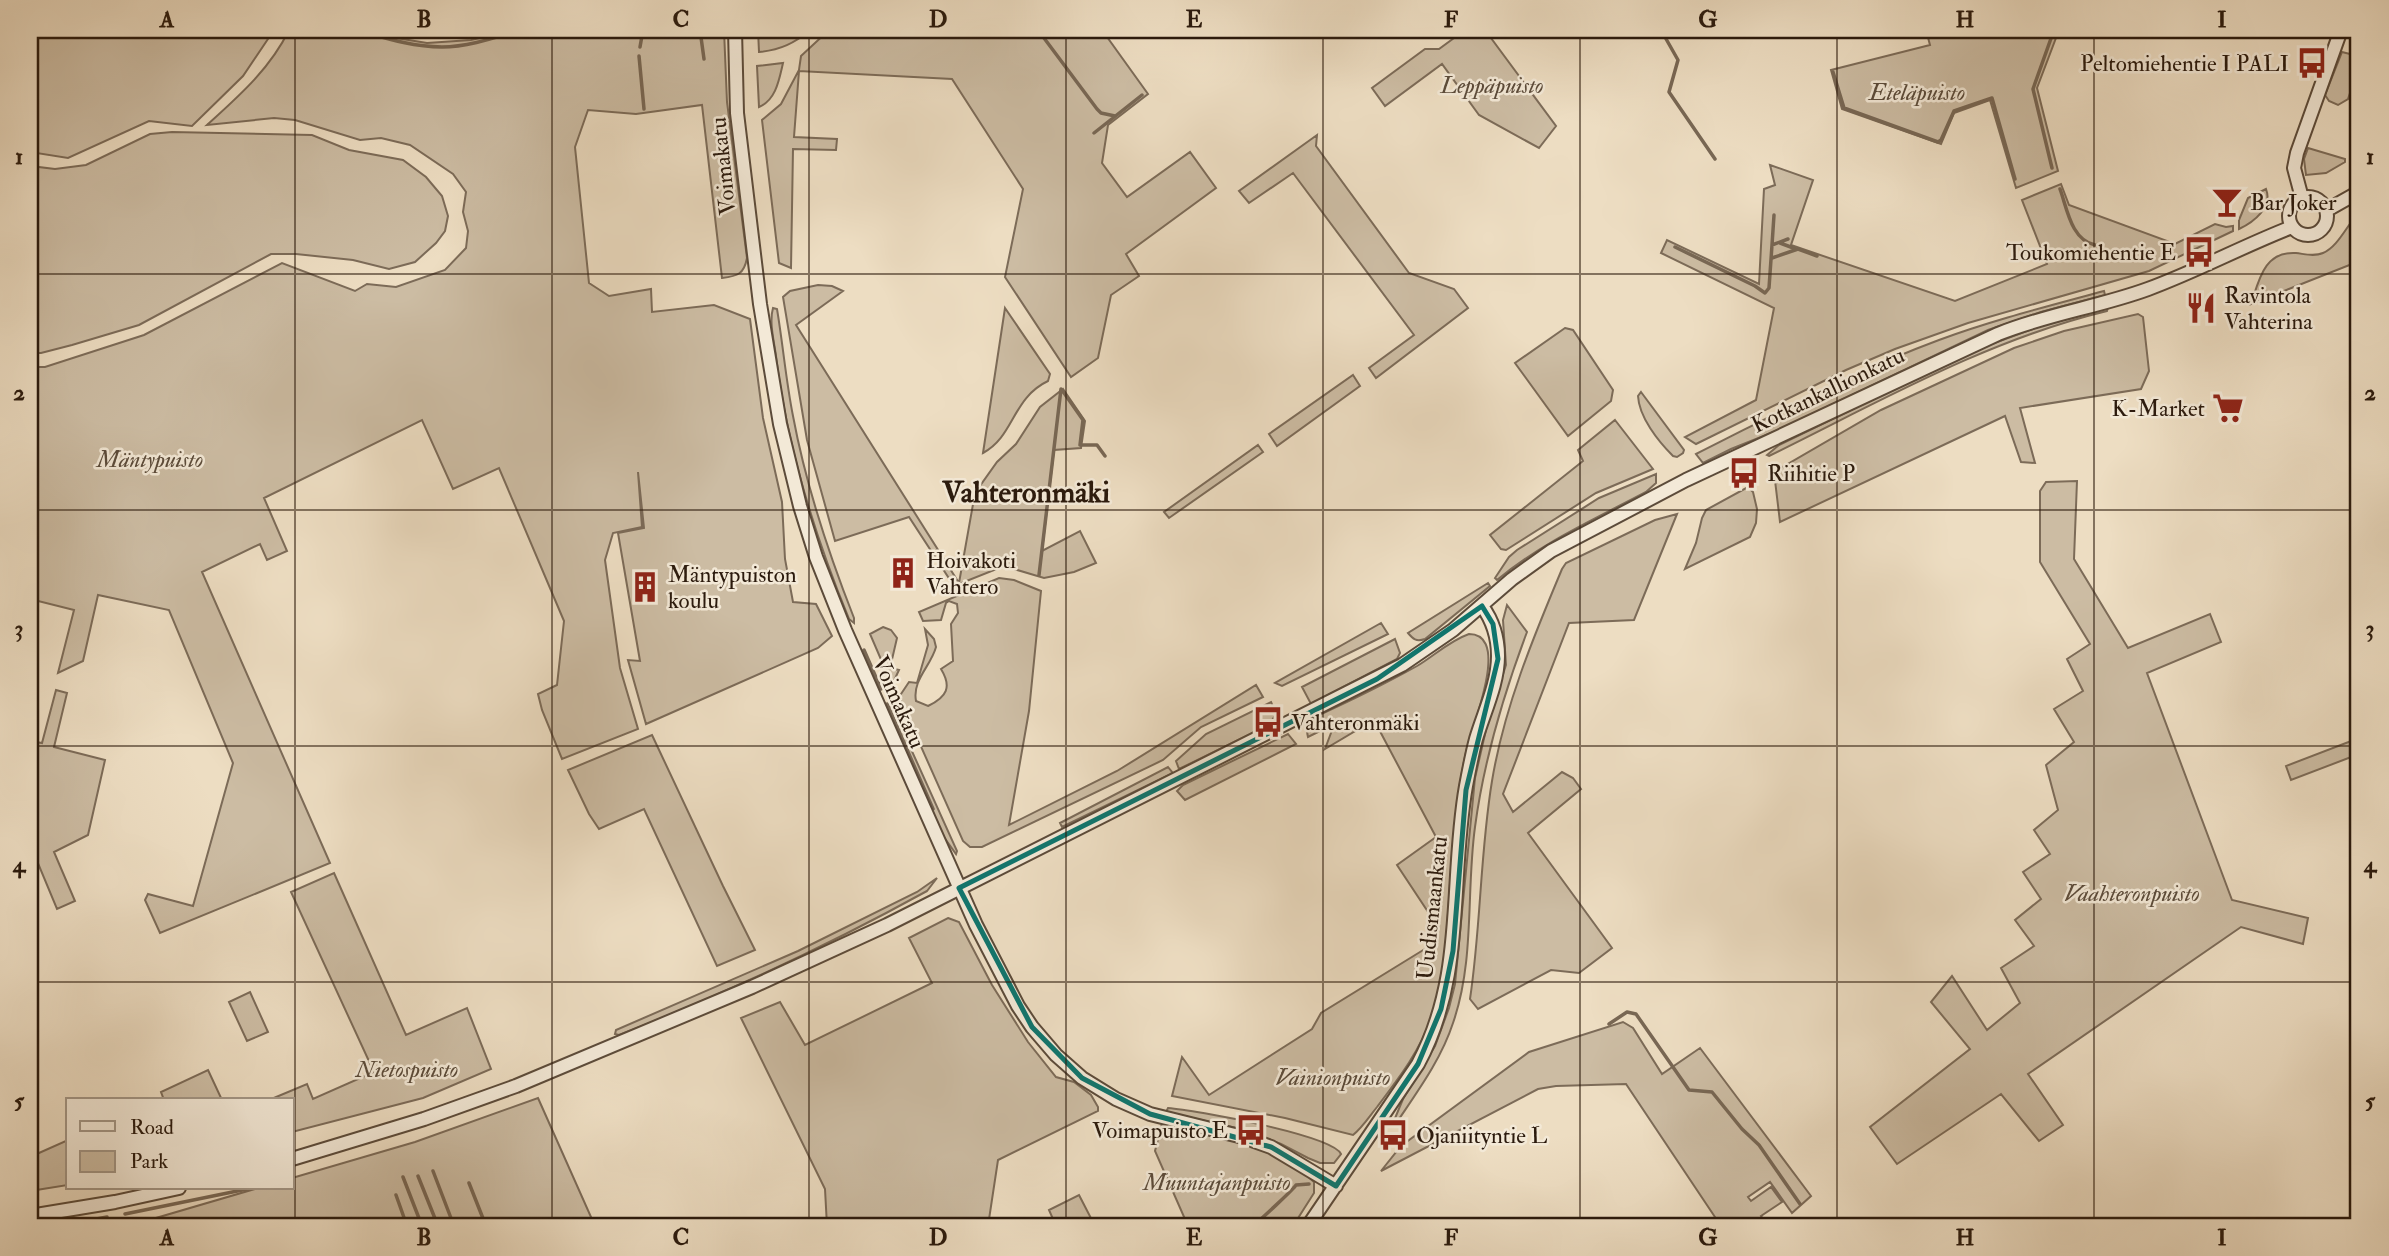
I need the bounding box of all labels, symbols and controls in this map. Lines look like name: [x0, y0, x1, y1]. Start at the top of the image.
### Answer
text: A: [159, 5, 175, 34]
text: B: [416, 5, 432, 34]
text: C: [673, 5, 689, 34]
text: D: [929, 5, 947, 34]
text: E: [1186, 5, 1203, 34]
text: F: [1444, 5, 1459, 34]
text: G: [1698, 5, 1718, 34]
text: H: [1956, 5, 1975, 34]
text: I: [2217, 5, 2227, 34]
bus stop icon: Peltomiehentie I PALI: [2295, 46, 2329, 80]
place label: Peltomiehentie I PALI: [2080, 49, 2289, 78]
park label: Leppäpuisto: [1439, 71, 1544, 100]
park label: Eteläpuisto: [1867, 78, 1965, 107]
street label: Voimakatu: [703, 115, 743, 216]
text: 1: [15, 142, 23, 171]
text: 1: [2366, 142, 2374, 171]
bar icon: Bar Joker: [2210, 185, 2244, 219]
place label: Bar Joker: [2250, 188, 2337, 217]
bus stop icon: Toukomiehentie E: [2182, 235, 2216, 269]
place label: Toukomiehentie E: [2006, 238, 2176, 267]
place label: Ravintola Vahterina: [2224, 281, 2313, 336]
restaurant icon: Ravintola Vahterina: [2184, 291, 2218, 325]
street label: Kotkankallionkatu: [1747, 340, 1909, 440]
text: 2: [13, 378, 25, 407]
text: 2: [2364, 378, 2376, 407]
supermarket icon: K-Market: [2211, 391, 2245, 425]
place label: K-Market: [2111, 394, 2205, 423]
park label: Mäntypuisto: [95, 445, 203, 474]
bus stop icon: Riihitie P: [1727, 456, 1761, 490]
place label: Riihitie P: [1767, 459, 1855, 488]
district label: Vahteronmäki: [941, 474, 1110, 511]
place label: Hoivakoti Vahtero: [926, 546, 1016, 601]
building icon: Hoivakoti Vahtero: [886, 556, 920, 590]
place label: Mäntypuiston koulu: [668, 560, 797, 615]
building icon: Mäntypuiston koulu: [628, 570, 662, 604]
text: 3: [15, 614, 23, 643]
text: 3: [2366, 614, 2374, 643]
street label: Voimakatu: [866, 651, 932, 753]
bus stop icon: Vahteronmäki: [1251, 705, 1285, 739]
place label: Vahteronmäki: [1291, 708, 1420, 737]
street label: Uudismaankatu: [1410, 835, 1454, 981]
text: 4: [12, 850, 27, 879]
text: 4: [2363, 850, 2378, 879]
park label: Vaahteronpuisto: [2064, 879, 2200, 908]
park label: Nietospuisto: [355, 1055, 458, 1084]
park label: Vainionpuisto: [1276, 1063, 1390, 1092]
text: 5: [14, 1086, 25, 1115]
text: 5: [2365, 1086, 2376, 1115]
legend: [66, 1098, 294, 1190]
bus stop icon: Voimapuisto E: [1234, 1113, 1268, 1147]
text: Road: [130, 1114, 175, 1141]
place label: Voimapuisto E: [1092, 1116, 1228, 1146]
bus stop icon: Ojaniityntie L: [1376, 1118, 1410, 1152]
place label: Ojaniityntie L: [1416, 1121, 1548, 1150]
text: Park: [130, 1148, 168, 1175]
park label: Muuntajanpuisto: [1141, 1168, 1291, 1197]
text: A: [159, 1223, 175, 1252]
text: B: [416, 1223, 432, 1252]
text: C: [673, 1223, 689, 1252]
text: D: [929, 1223, 947, 1252]
text: E: [1186, 1223, 1203, 1252]
text: F: [1444, 1223, 1459, 1252]
text: G: [1698, 1223, 1718, 1252]
text: H: [1956, 1223, 1975, 1252]
text: I: [2217, 1223, 2227, 1252]

